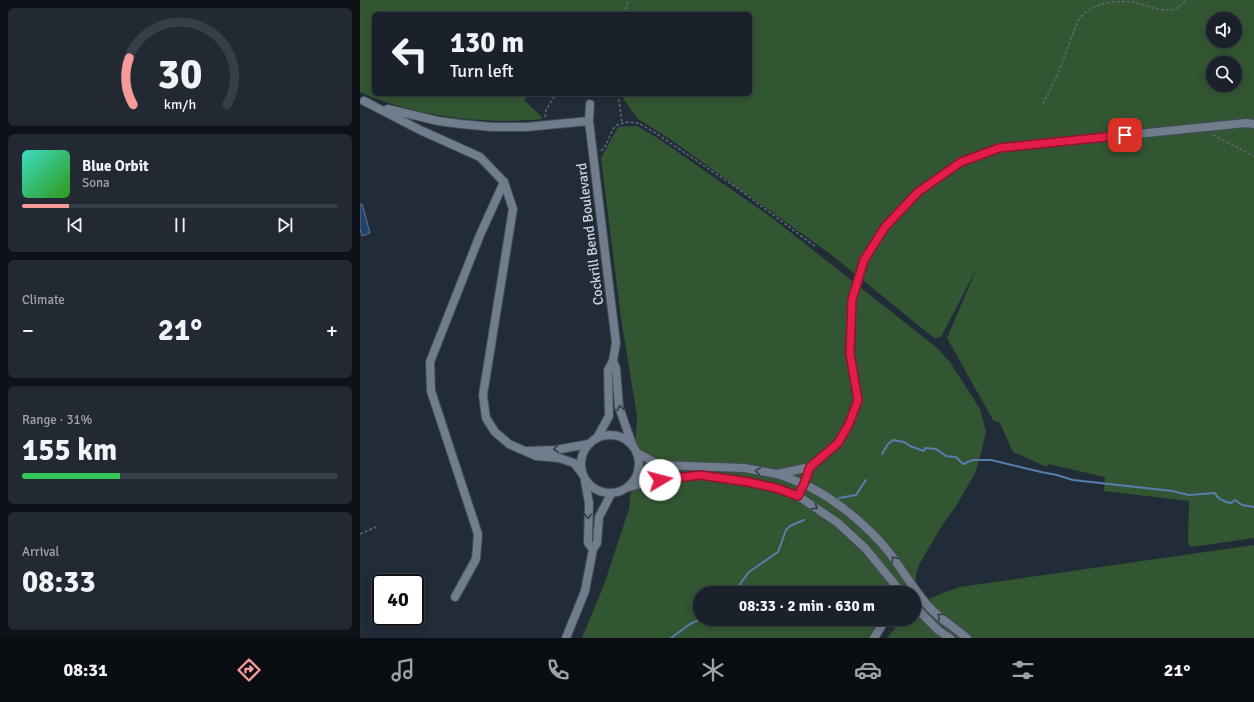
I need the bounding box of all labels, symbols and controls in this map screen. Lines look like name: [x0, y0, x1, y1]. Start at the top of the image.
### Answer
map controls: [1206, 12, 1242, 92]
button: sound: [1206, 12, 1242, 48]
text: 130 m: [450, 26, 524, 60]
icon: left: [384, 28, 436, 80]
text: 30: [158, 49, 202, 100]
button: search: [1206, 56, 1242, 92]
text: Turn left: [450, 60, 513, 82]
text: km/h: [164, 96, 196, 113]
pin: [1108, 118, 1142, 152]
icon: arrive: [1114, 124, 1136, 146]
text: Blue Orbit: [82, 157, 149, 175]
street label: Cockrill Bend Boulevard: [573, 162, 607, 306]
text: Sona: [82, 175, 110, 191]
icon: previous: [64, 214, 86, 236]
icon: pause: [169, 214, 191, 236]
icon: next: [274, 214, 296, 236]
text: Climate: [22, 292, 65, 308]
text: 21°: [158, 312, 202, 349]
text: −: [22, 317, 34, 344]
text: +: [326, 317, 338, 344]
one-way arrow: [617, 405, 625, 411]
text: Range · 31%: [22, 412, 92, 428]
text: 155 km: [22, 432, 117, 469]
one-way arrow: [553, 444, 559, 453]
position arrow: [639, 459, 681, 501]
one-way arrow: [755, 467, 761, 476]
one-way arrow: [811, 502, 818, 510]
one-way arrow: [584, 513, 592, 519]
text: Arrival: [22, 544, 59, 560]
one-way arrow: [891, 556, 898, 563]
text: 08:33: [22, 564, 96, 601]
speed limit sign: 40: [372, 574, 424, 626]
text: 08:33 · 2 min · 630 m: [739, 597, 875, 615]
one-way arrow: [937, 614, 944, 621]
icon: directions: [235, 656, 263, 684]
icon: music: [389, 656, 417, 684]
icon: phone: [544, 656, 572, 684]
icon: climate: [699, 656, 727, 684]
icon: car: [854, 656, 882, 684]
icon: filters: [1009, 656, 1037, 684]
text: 08:31: [63, 659, 108, 681]
text: 21°: [1164, 659, 1191, 681]

